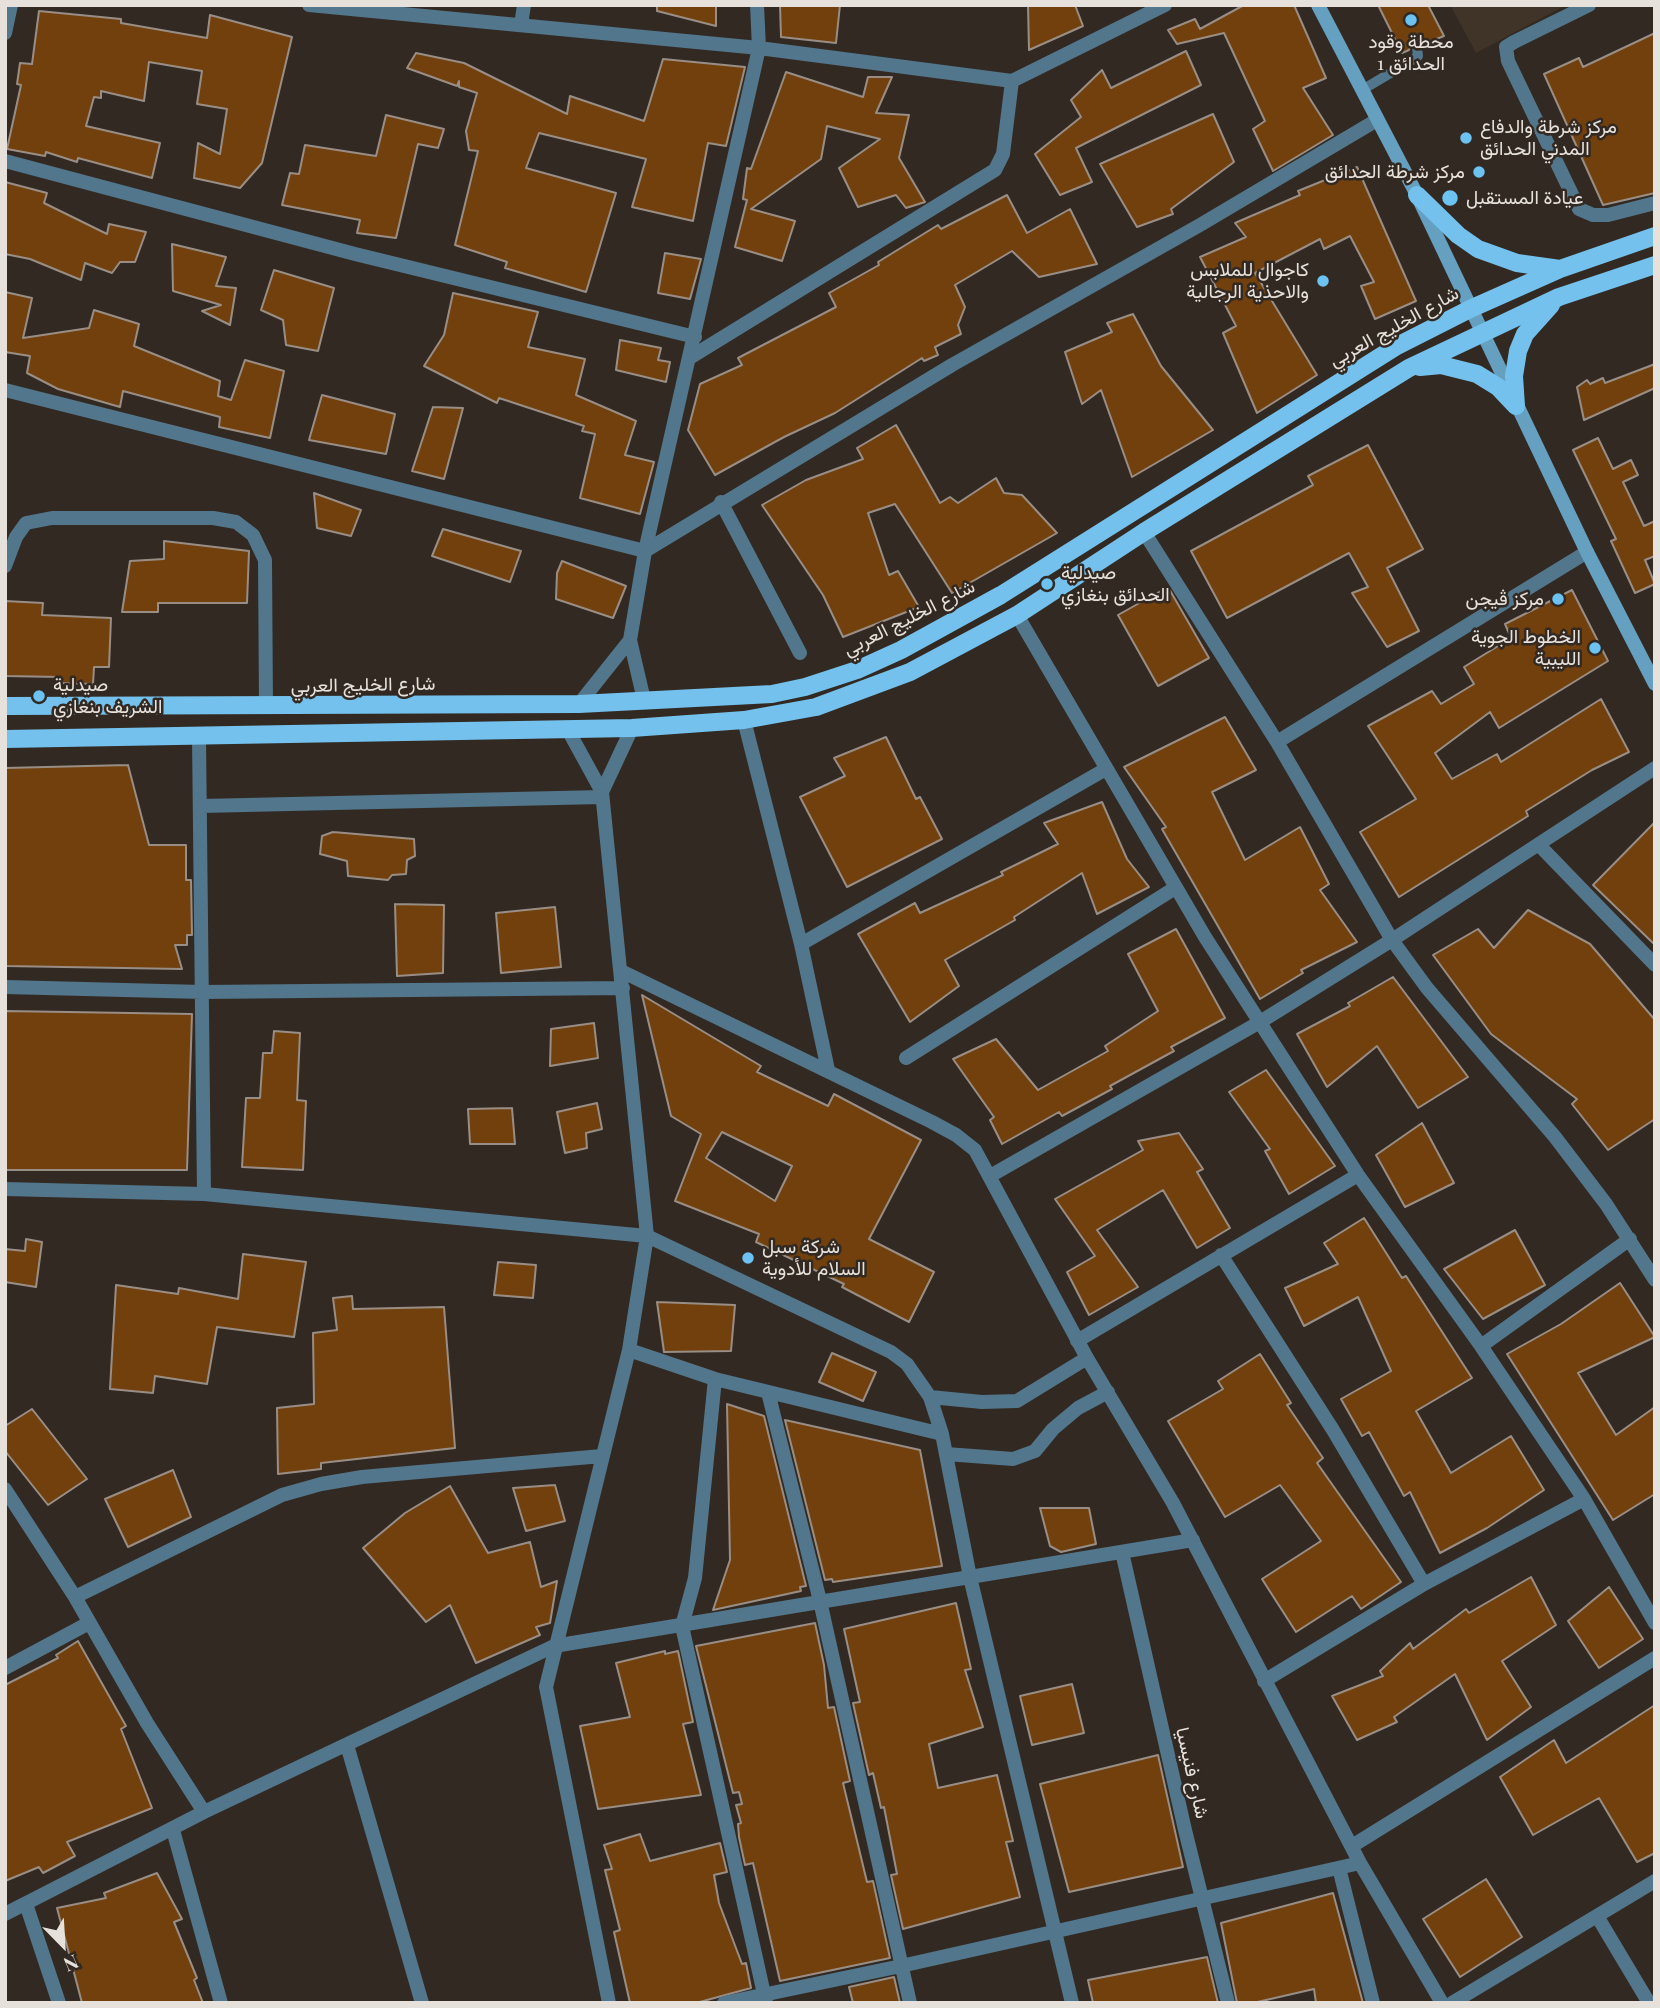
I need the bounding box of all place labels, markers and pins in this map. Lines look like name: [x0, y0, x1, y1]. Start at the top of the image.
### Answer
marker: محطة وقود الحدائق 1: [1403, 12, 1419, 28]
place label: محطة وقود الحدائق 1: [1368, 31, 1454, 75]
place label: مركز شرطة والدفاع المدني الحدائق: [1480, 116, 1617, 160]
marker: مركز شرطة والدفاع المدني الحدائق: [1458, 130, 1474, 146]
place label: مركز شرطة الحدائق: [1325, 161, 1465, 183]
marker: مركز شرطة الحدائق: [1471, 164, 1487, 180]
place label: عيادة المستقبل: [1466, 187, 1583, 209]
marker: عيادة المستقبل: [1440, 188, 1460, 208]
place label: كاجوال للملابس والاحذية الرجالية: [1186, 259, 1309, 303]
marker: كاجوال للملابس والاحذية الرجالية: [1315, 273, 1331, 289]
place label: صيدلية الحدائق بنغازي: [1061, 562, 1170, 606]
marker: صيدلية الحدائق بنغازي: [1039, 576, 1055, 592]
place label: مركز ڤيجن: [1466, 588, 1544, 610]
marker: مركز ڤيجن: [1550, 591, 1566, 607]
place label: الخطوط الجوية الليبية: [1471, 626, 1581, 670]
marker: الخطوط الجوية الليبية: [1587, 640, 1603, 656]
place label: صيدلية الشريف بنغازي: [53, 674, 162, 718]
marker: صيدلية الشريف بنغازي: [31, 688, 47, 704]
place label: شركة سبل السلام للأدوية: [762, 1236, 866, 1280]
marker: شركة سبل السلام للأدوية: [740, 1250, 756, 1266]

